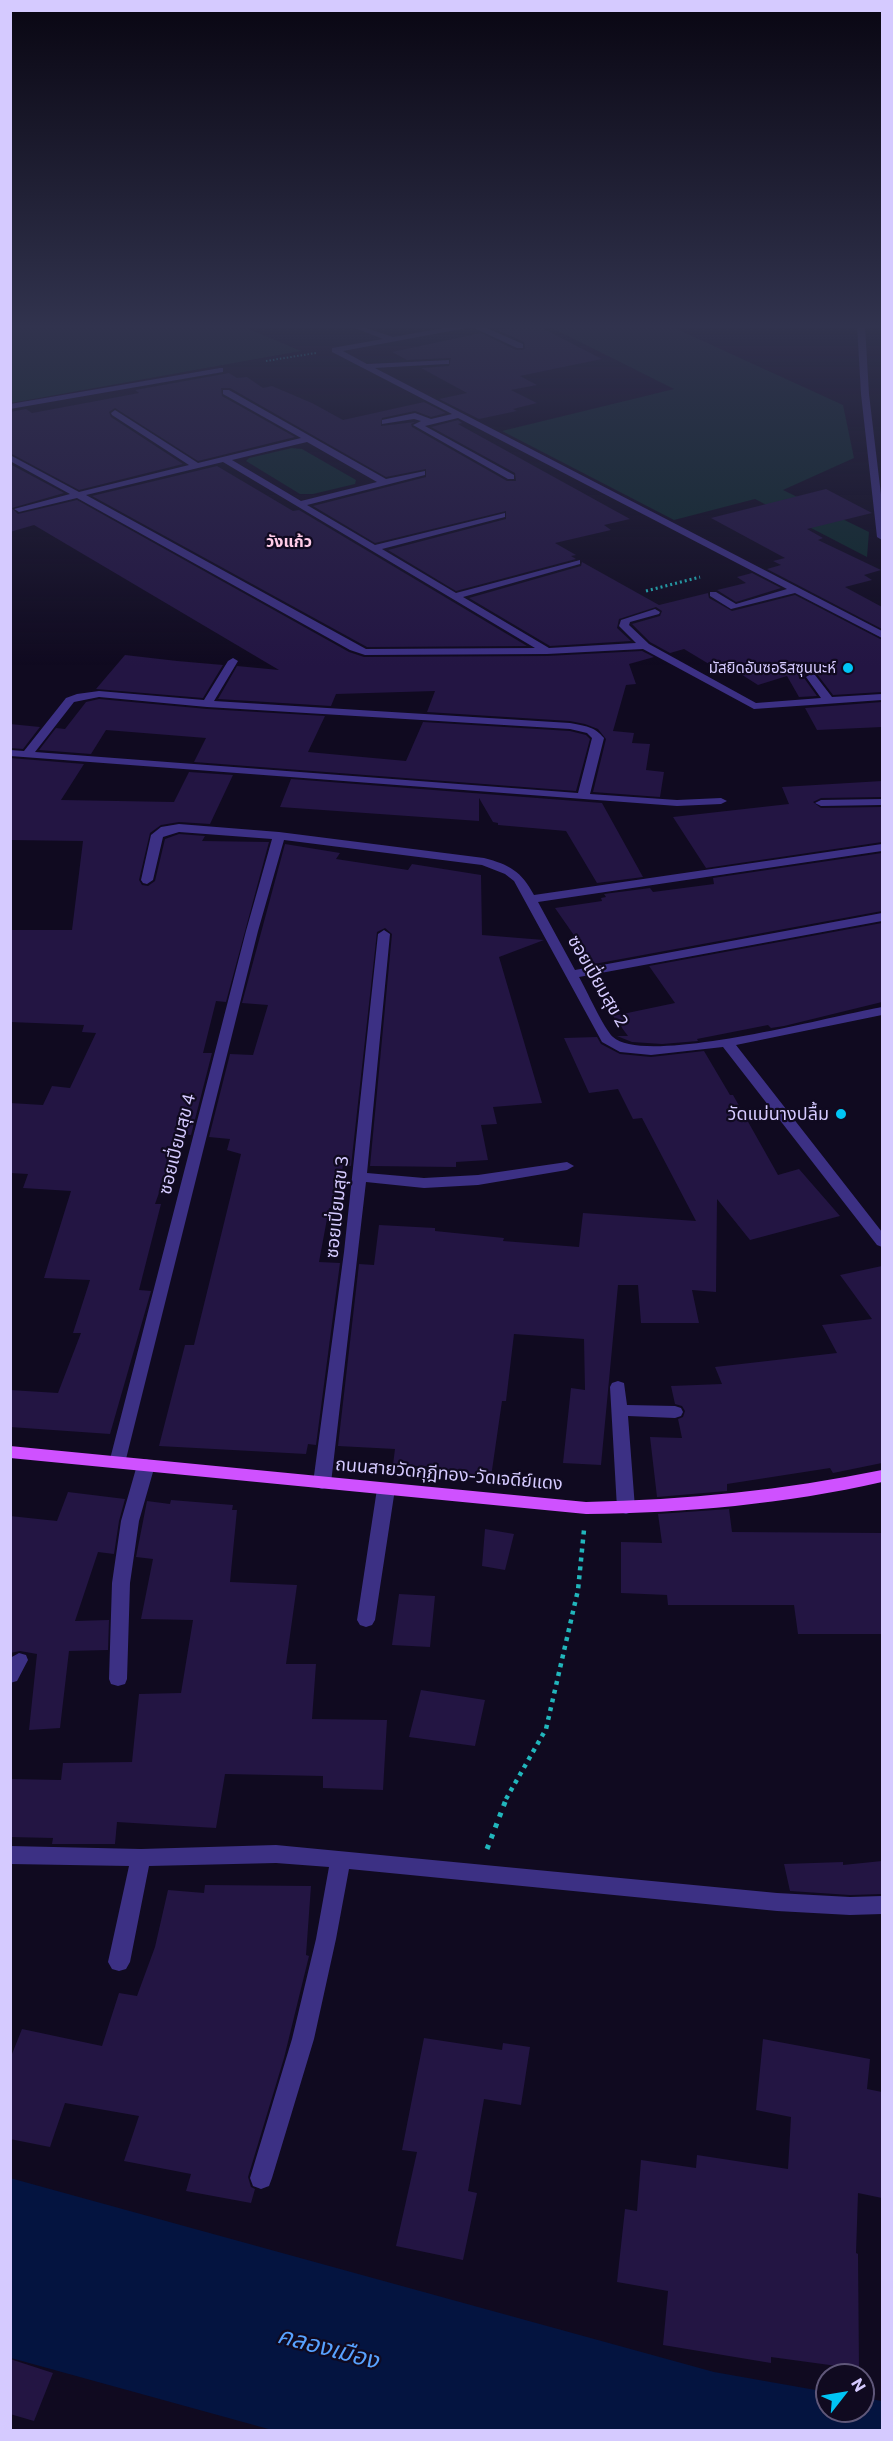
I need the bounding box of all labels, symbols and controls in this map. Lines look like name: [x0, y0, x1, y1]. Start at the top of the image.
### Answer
district label: วังแก้ว: [266, 532, 312, 552]
place label: มัสยิดอันซอริสซุนนะห์: [709, 659, 836, 677]
marker: มัสยิดอันซอริสซุนนะห์: [841, 661, 855, 675]
street label: ซอยเปี่ยมสุข 2: [563, 931, 633, 1031]
street label: ซอยเปี่ยมสุข 4: [154, 1091, 200, 1197]
place label: วัดแม่นางปลื้ม: [728, 1103, 829, 1125]
marker: วัดแม่นางปลื้ม: [834, 1107, 848, 1121]
street label: ซอยเปี่ยมสุข 3: [321, 1155, 353, 1259]
street label: ถนนสายวัดกุฎีทอง-วัดเจดีย์แดง: [334, 1453, 564, 1495]
water label: คลองเมือง: [274, 2321, 382, 2375]
north arrow: [815, 2363, 875, 2423]
text: N: [848, 2374, 870, 2395]

